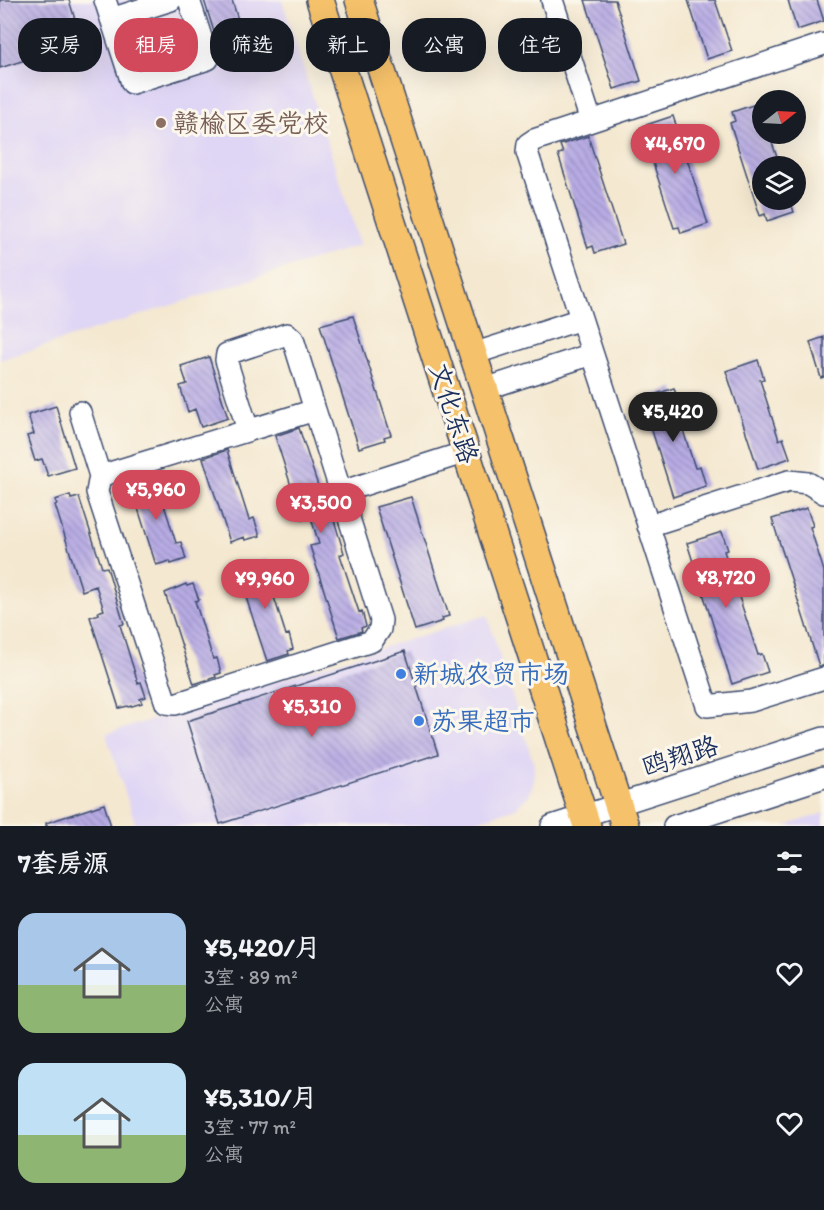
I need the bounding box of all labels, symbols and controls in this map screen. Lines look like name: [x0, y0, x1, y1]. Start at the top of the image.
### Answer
chip: 买房: [18, 18, 102, 72]
chip: 租房: [114, 18, 198, 72]
chip: 筛选: [210, 18, 294, 72]
chip: 新上: [306, 18, 390, 72]
chip: 公寓: [402, 18, 486, 72]
chip: 住宅: [498, 18, 582, 72]
north arrow: [752, 90, 806, 144]
map controls: [752, 90, 806, 210]
place label: 赣榆区委党校: [173, 107, 329, 139]
marker: 赣榆区委党校: [154, 116, 168, 130]
pin: ¥4,670: [626, 124, 724, 175]
text: ¥4,670: [645, 131, 705, 155]
button: layers: [752, 156, 806, 210]
street label: 文化东路: [423, 359, 485, 467]
pin: ¥5,420: [624, 392, 722, 443]
text: ¥5,420: [642, 399, 704, 423]
pin: ¥5,960: [107, 470, 205, 521]
text: ¥5,960: [126, 477, 186, 501]
pin: ¥3,500: [272, 483, 370, 534]
text: ¥3,500: [290, 490, 352, 514]
pin: ¥8,720: [677, 558, 775, 609]
pin: ¥9,960: [216, 559, 314, 610]
text: ¥8,720: [696, 565, 756, 589]
text: ¥9,960: [235, 566, 295, 590]
place label: 新城农贸市场: [413, 658, 569, 690]
marker: 新城农贸市场: [394, 667, 408, 681]
pin: ¥5,310: [263, 687, 361, 738]
text: ¥5,310: [283, 694, 341, 718]
place label: 苏果超市: [431, 705, 535, 737]
marker: 苏果超市: [412, 714, 426, 728]
street label: 鸥翔路: [638, 729, 722, 783]
icon: filters: [773, 846, 806, 879]
text: 7套房源: [18, 847, 109, 879]
text: ¥5,420/月: [204, 931, 321, 963]
icon: home: [66, 937, 138, 1009]
icon: heart: [773, 957, 806, 990]
text: 3室 · 89 m²: [204, 965, 298, 989]
text: 公寓: [204, 992, 244, 1016]
text: ¥5,310/月: [204, 1081, 318, 1113]
icon: home: [66, 1087, 138, 1159]
icon: heart: [773, 1107, 806, 1140]
text: 3室 · 77 m²: [204, 1115, 296, 1139]
text: 公寓: [204, 1142, 244, 1166]

